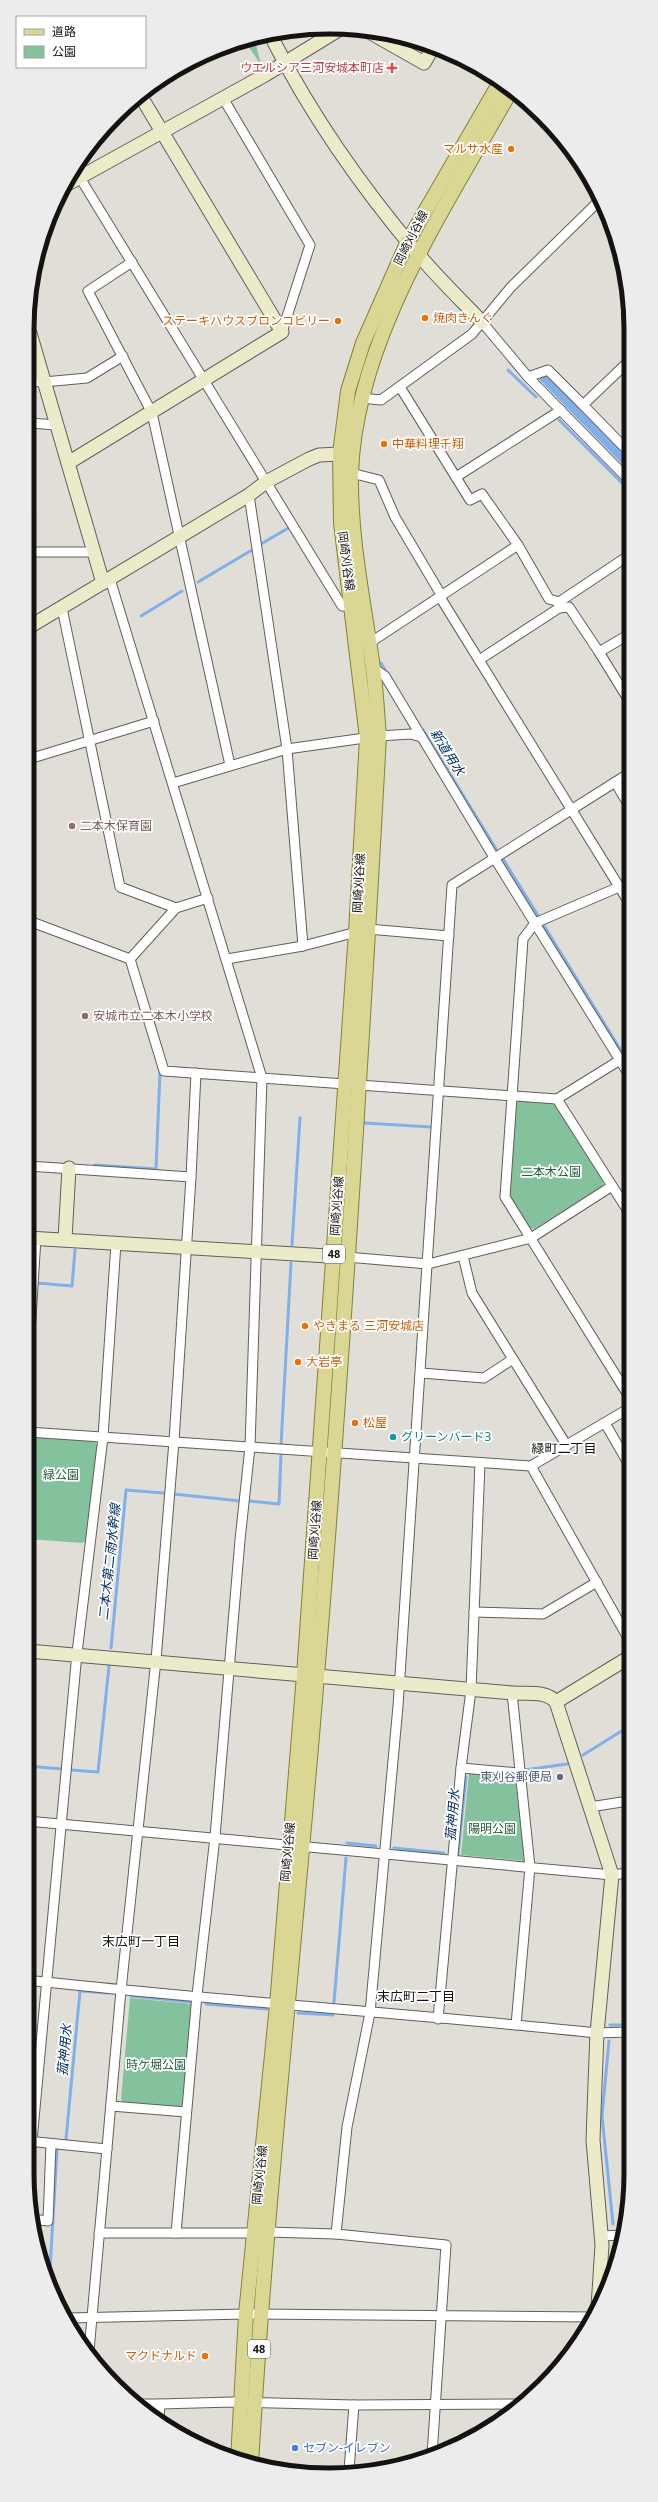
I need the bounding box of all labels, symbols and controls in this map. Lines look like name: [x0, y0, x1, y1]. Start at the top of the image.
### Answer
legend: [16, 16, 146, 68]
text: 道路: [52, 23, 76, 40]
text: 公園: [52, 43, 76, 60]
place label: ウエルシア三河安城本町店: [240, 59, 384, 76]
marker: ウエルシア三河安城本町店: [387, 63, 397, 73]
place label: マルサ水産: [443, 140, 503, 157]
marker: マルサ水産: [506, 144, 516, 154]
street label: 岡崎刈谷線: [389, 207, 432, 268]
place label: 焼肉きんぐ: [433, 309, 493, 326]
place label: ステーキハウスブロンコビリー: [162, 312, 330, 329]
marker: 焼肉きんぐ: [420, 313, 430, 323]
marker: ステーキハウスブロンコビリー: [333, 316, 343, 326]
place label: 中華料理千翔: [392, 435, 464, 452]
marker: 中華料理千翔: [379, 439, 389, 449]
street label: 岡崎刈谷線: [334, 530, 359, 592]
water label: 新道用水: [427, 725, 470, 781]
place label: 二本木保育園: [80, 817, 152, 834]
marker: 二本木保育園: [67, 821, 77, 831]
street label: 岡崎刈谷線: [348, 853, 369, 913]
place label: 安城市立二本木小学校: [93, 1007, 213, 1024]
marker: 安城市立二本木小学校: [80, 1011, 90, 1021]
park label: 二本木公園: [521, 1163, 581, 1180]
street label: 岡崎刈谷線: [326, 1175, 347, 1236]
road number: 48: [323, 1245, 345, 1263]
place label: やきまる 三河安城店: [313, 1317, 424, 1334]
marker: やきまる 三河安城店: [300, 1321, 310, 1331]
place label: 大岩亭: [306, 1353, 342, 1370]
marker: 大岩亭: [293, 1357, 303, 1367]
place label: 松屋: [363, 1414, 387, 1431]
marker: 松屋: [350, 1418, 360, 1428]
place label: グリーンバード3: [401, 1428, 491, 1445]
marker: グリーンバード3: [388, 1432, 398, 1442]
district label: 緑町二丁目: [531, 1439, 597, 1457]
park label: 緑公園: [43, 1466, 79, 1483]
street label: 岡崎刈谷線: [304, 1499, 325, 1560]
water label: 二本木第二雨水幹線: [94, 1501, 124, 1621]
place label: 東刈谷郵便局: [480, 1768, 552, 1785]
marker: 東刈谷郵便局: [555, 1772, 565, 1782]
water label: 菰神用水: [441, 1786, 463, 1842]
park label: 陽明公園: [468, 1820, 516, 1837]
street label: 岡崎刈谷線: [276, 1821, 299, 1883]
district label: 末広町一丁目: [102, 1932, 180, 1950]
district label: 末広町二丁目: [377, 1987, 455, 2005]
water label: 菰神用水: [53, 2021, 75, 2077]
park label: 時ケ堀公園: [126, 2056, 186, 2073]
street label: 岡崎刈谷線: [248, 2144, 271, 2206]
road number: 48: [248, 2340, 270, 2358]
place label: マクドナルド: [125, 2347, 197, 2364]
marker: マクドナルド: [200, 2351, 210, 2361]
place label: セブン-イレブン: [303, 2439, 391, 2456]
marker: セブン-イレブン: [290, 2443, 300, 2453]

